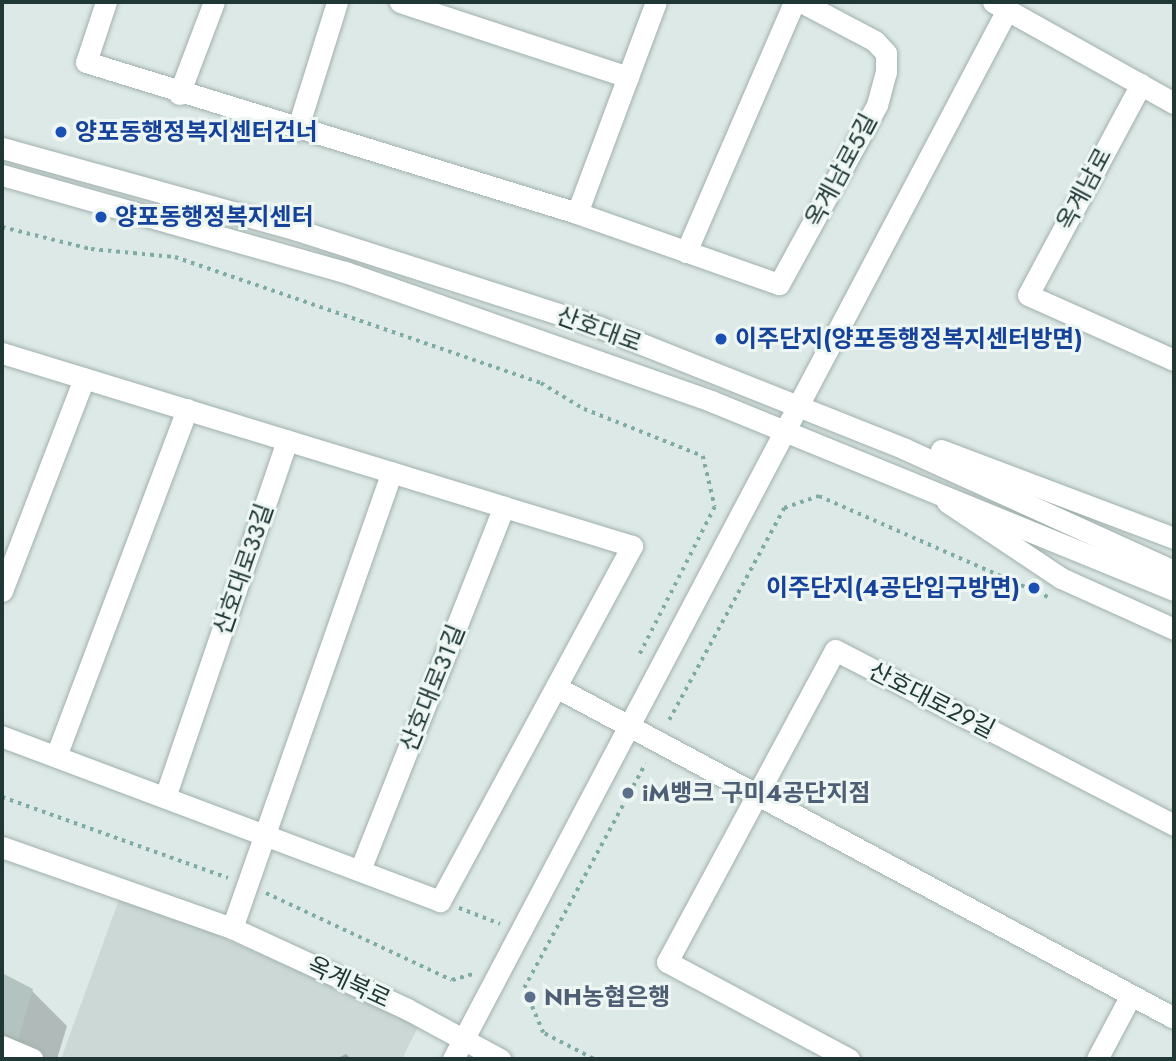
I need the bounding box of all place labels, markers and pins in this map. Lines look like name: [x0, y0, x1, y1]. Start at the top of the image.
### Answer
place label: 양포동행정복지센터건너: [75, 118, 318, 146]
marker: 양포동행정복지센터건너: [53, 124, 69, 140]
place label: 양포동행정복지센터: [115, 203, 314, 231]
marker: 양포동행정복지센터: [93, 209, 109, 225]
place label: 이주단지(양포동행정복지센터방면): [735, 325, 1083, 353]
marker: 이주단지(양포동행정복지센터방면): [713, 331, 729, 347]
place label: 이주단지(4공단입구방면): [766, 574, 1020, 602]
marker: 이주단지(4공단입구방면): [1026, 580, 1042, 596]
place label: iM뱅크 구미4공단지점: [642, 779, 871, 807]
marker: iM뱅크 구미4공단지점: [620, 785, 636, 801]
place label: NH농협은행: [544, 983, 670, 1011]
marker: NH농협은행: [522, 989, 538, 1005]

